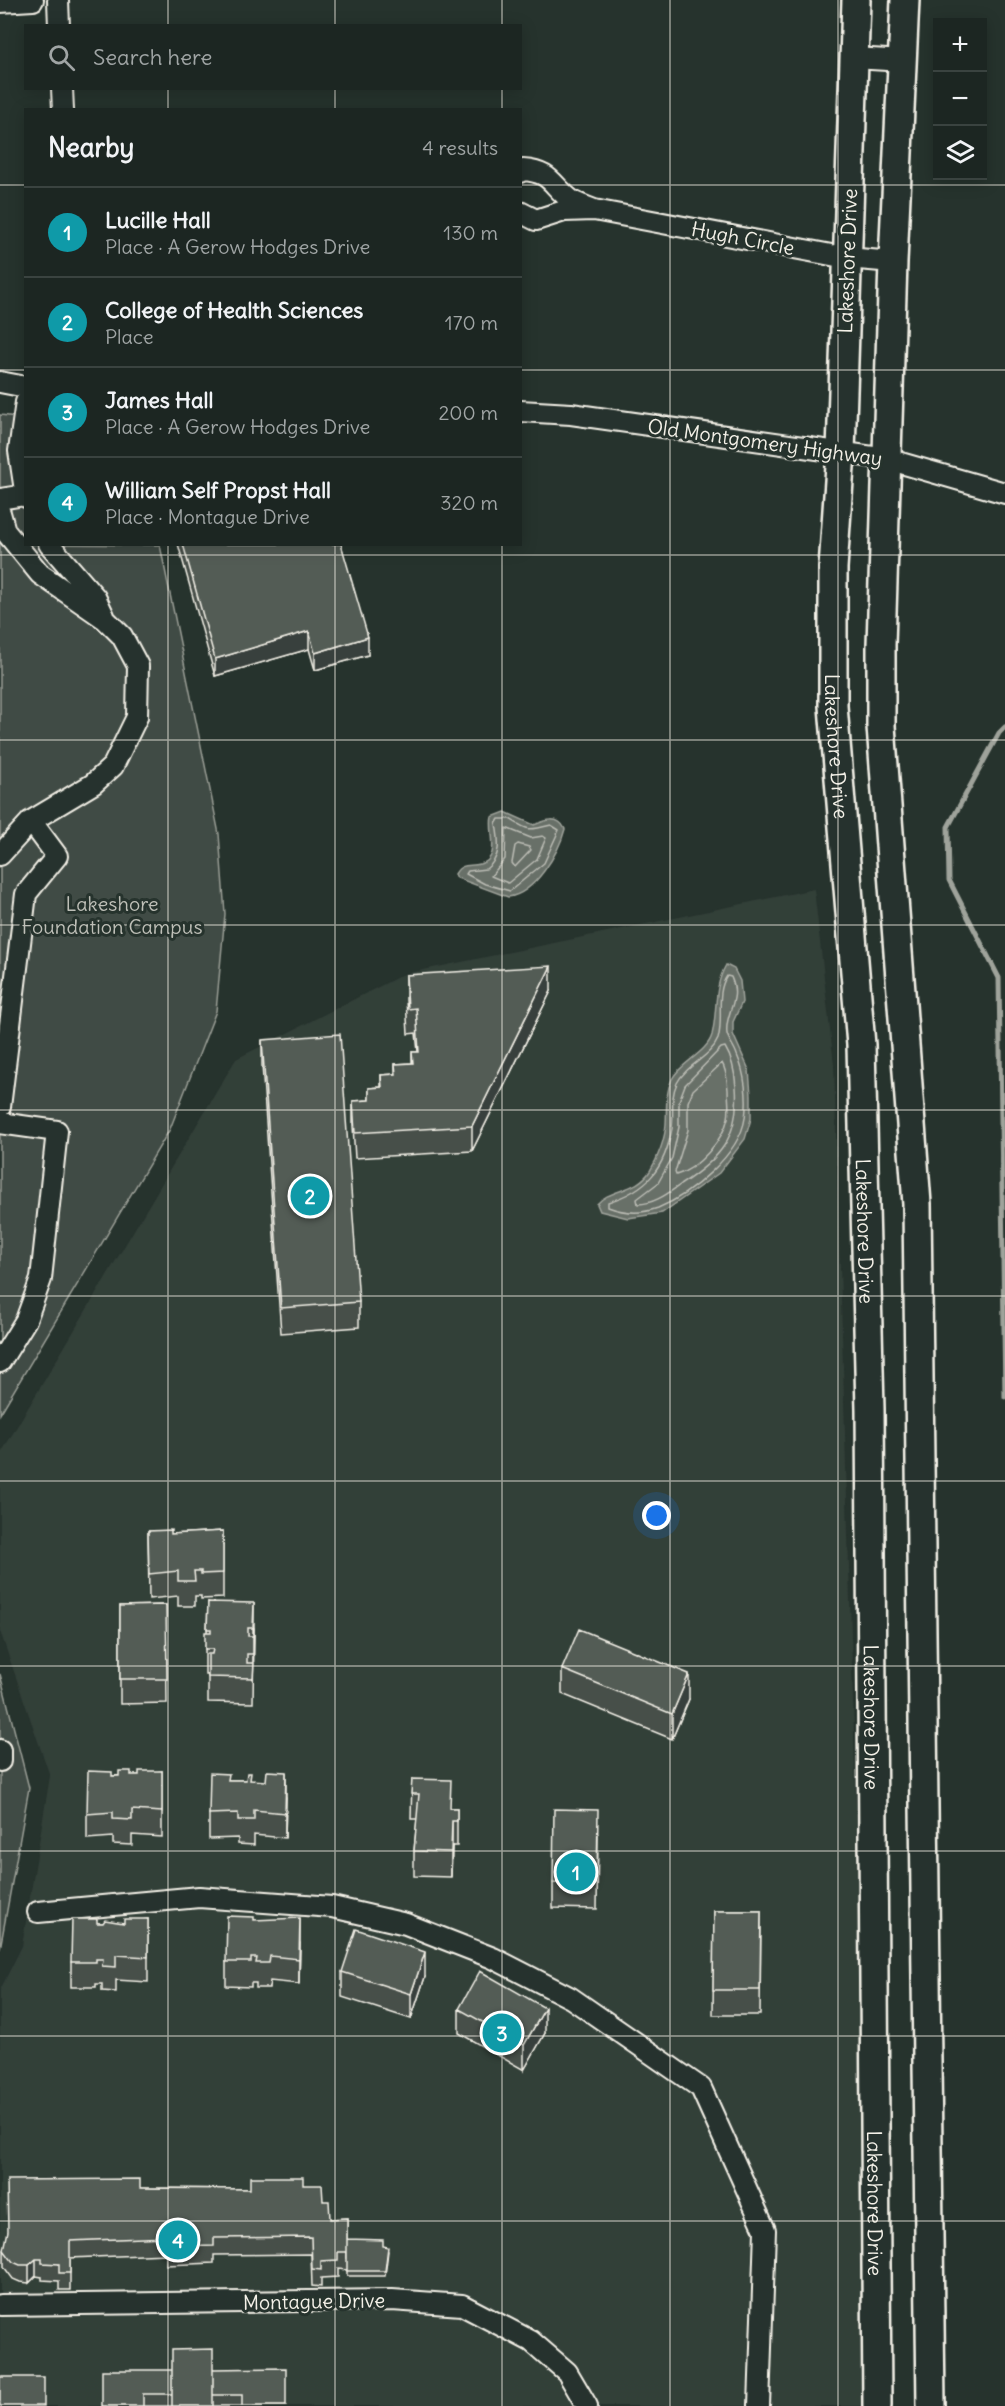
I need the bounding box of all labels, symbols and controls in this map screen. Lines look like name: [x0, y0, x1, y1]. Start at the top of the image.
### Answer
map controls: [933, 18, 987, 180]
button: +: [933, 18, 987, 72]
search box: [24, 24, 522, 90]
icon: search: [45, 41, 78, 74]
text: Search here: [93, 43, 212, 71]
button: −: [933, 72, 987, 126]
button: layers: [933, 126, 987, 180]
text: Nearby: [48, 131, 134, 164]
text: 4 results: [422, 135, 498, 160]
street label: Lakeshore Drive: [832, 188, 862, 334]
text: Lucille Hall: [105, 206, 211, 234]
street label: Hugh Circle: [689, 216, 797, 260]
text: 1: [64, 220, 71, 245]
text: 130 m: [443, 220, 498, 245]
text: Place · A Gerow Hodges Drive: [105, 234, 370, 259]
text: College of Health Sciences: [105, 296, 363, 324]
text: 2: [62, 310, 73, 335]
text: 170 m: [445, 310, 498, 335]
text: Place: [105, 324, 153, 349]
text: James Hall: [105, 386, 213, 414]
text: 3: [62, 400, 73, 425]
text: 200 m: [438, 400, 498, 425]
street label: Old Montgomery Highway: [646, 413, 884, 471]
text: Place · A Gerow Hodges Drive: [105, 414, 370, 439]
text: William Self Propst Hall: [105, 476, 331, 504]
text: 4: [62, 490, 73, 515]
text: 320 m: [440, 490, 498, 515]
text: Place · Montague Drive: [105, 504, 310, 529]
street label: Lakeshore Drive: [821, 674, 855, 820]
park label: Lakeshore Foundation Campus: [21, 891, 203, 939]
street label: Lakeshore Drive: [851, 1158, 880, 1304]
pin: 2: [290, 1174, 330, 1218]
your location: [642, 1501, 671, 1530]
street label: Lakeshore Drive: [859, 1644, 885, 1790]
pin: 1: [556, 1850, 596, 1894]
pin: 3: [482, 2010, 522, 2056]
street label: Lakeshore Drive: [863, 2130, 889, 2276]
pin: 4: [158, 2218, 198, 2262]
street label: Montague Drive: [243, 2287, 385, 2315]

